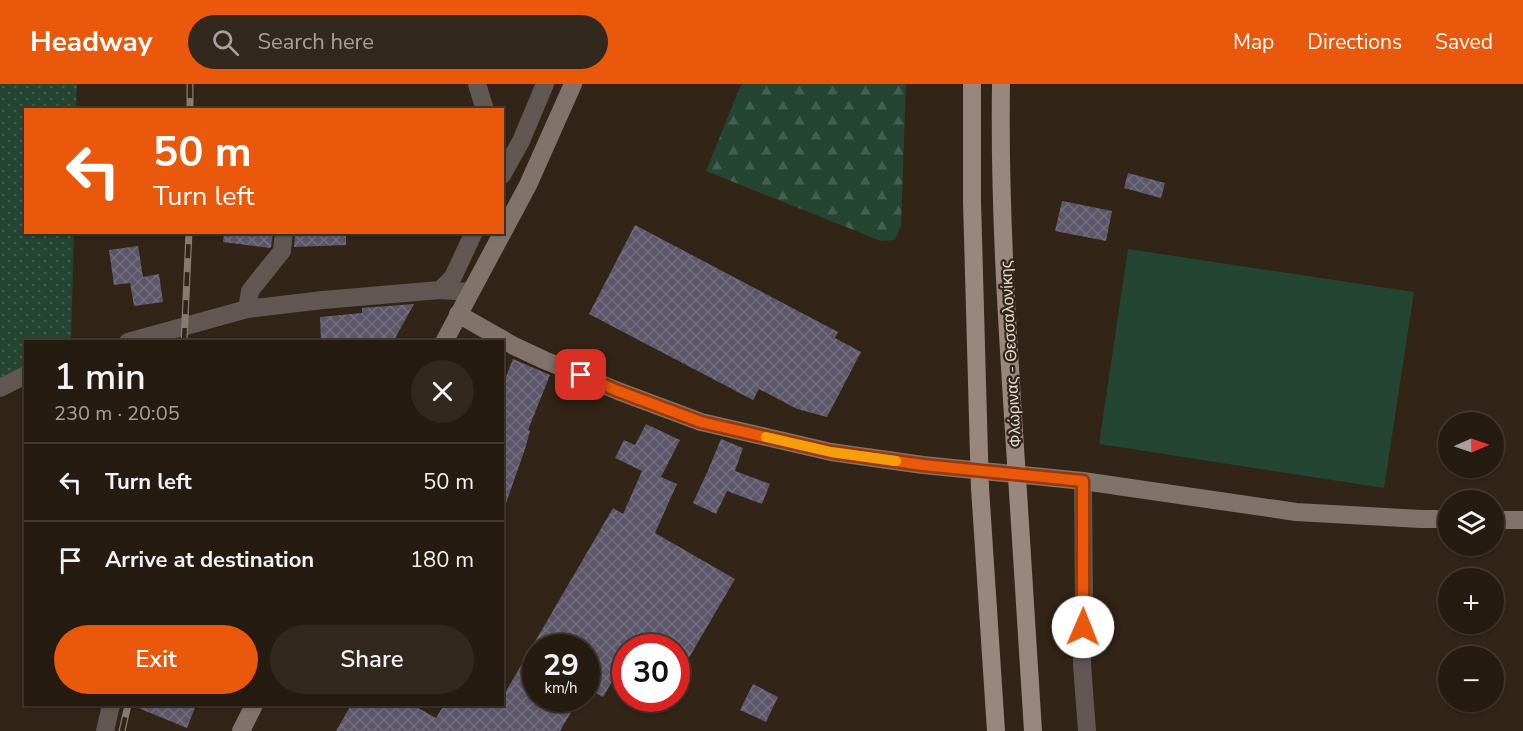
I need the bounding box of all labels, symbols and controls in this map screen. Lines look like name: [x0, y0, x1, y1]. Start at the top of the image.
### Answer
search box: [188, 15, 608, 69]
text: Headway: [30, 23, 152, 61]
icon: search: [209, 26, 242, 59]
text: Search here: [257, 27, 374, 57]
text: Map: [1233, 28, 1274, 56]
text: Directions: [1307, 28, 1402, 56]
text: Saved: [1435, 28, 1493, 56]
text: 50 m: [153, 124, 252, 181]
icon: left: [54, 132, 132, 210]
text: Turn left: [153, 178, 254, 215]
street label: Φλώρινας - Θεσσαλονίκης: [995, 260, 1027, 448]
pin: [555, 349, 606, 400]
text: 1 min: [54, 353, 146, 402]
icon: arrive: [564, 358, 597, 391]
button: close: [411, 360, 474, 423]
text: 230 m · 20:05: [54, 400, 180, 427]
north arrow: [1438, 412, 1504, 478]
map controls: [1438, 412, 1504, 712]
icon: left: [54, 466, 87, 499]
text: Turn left: [105, 467, 192, 497]
text: 50 m: [423, 467, 474, 497]
button: layers: [1438, 490, 1504, 556]
icon: arrive: [54, 544, 87, 577]
text: Arrive at destination: [105, 545, 314, 575]
text: 180 m: [410, 545, 474, 575]
button: +: [1438, 568, 1504, 634]
position arrow: [1051, 595, 1115, 659]
button: Exit: [54, 625, 258, 694]
button: Share: [270, 625, 474, 694]
speed limit sign: 30: [612, 634, 690, 712]
text: 29: [543, 645, 579, 686]
button: −: [1438, 646, 1504, 712]
text: km/h: [544, 678, 578, 698]

